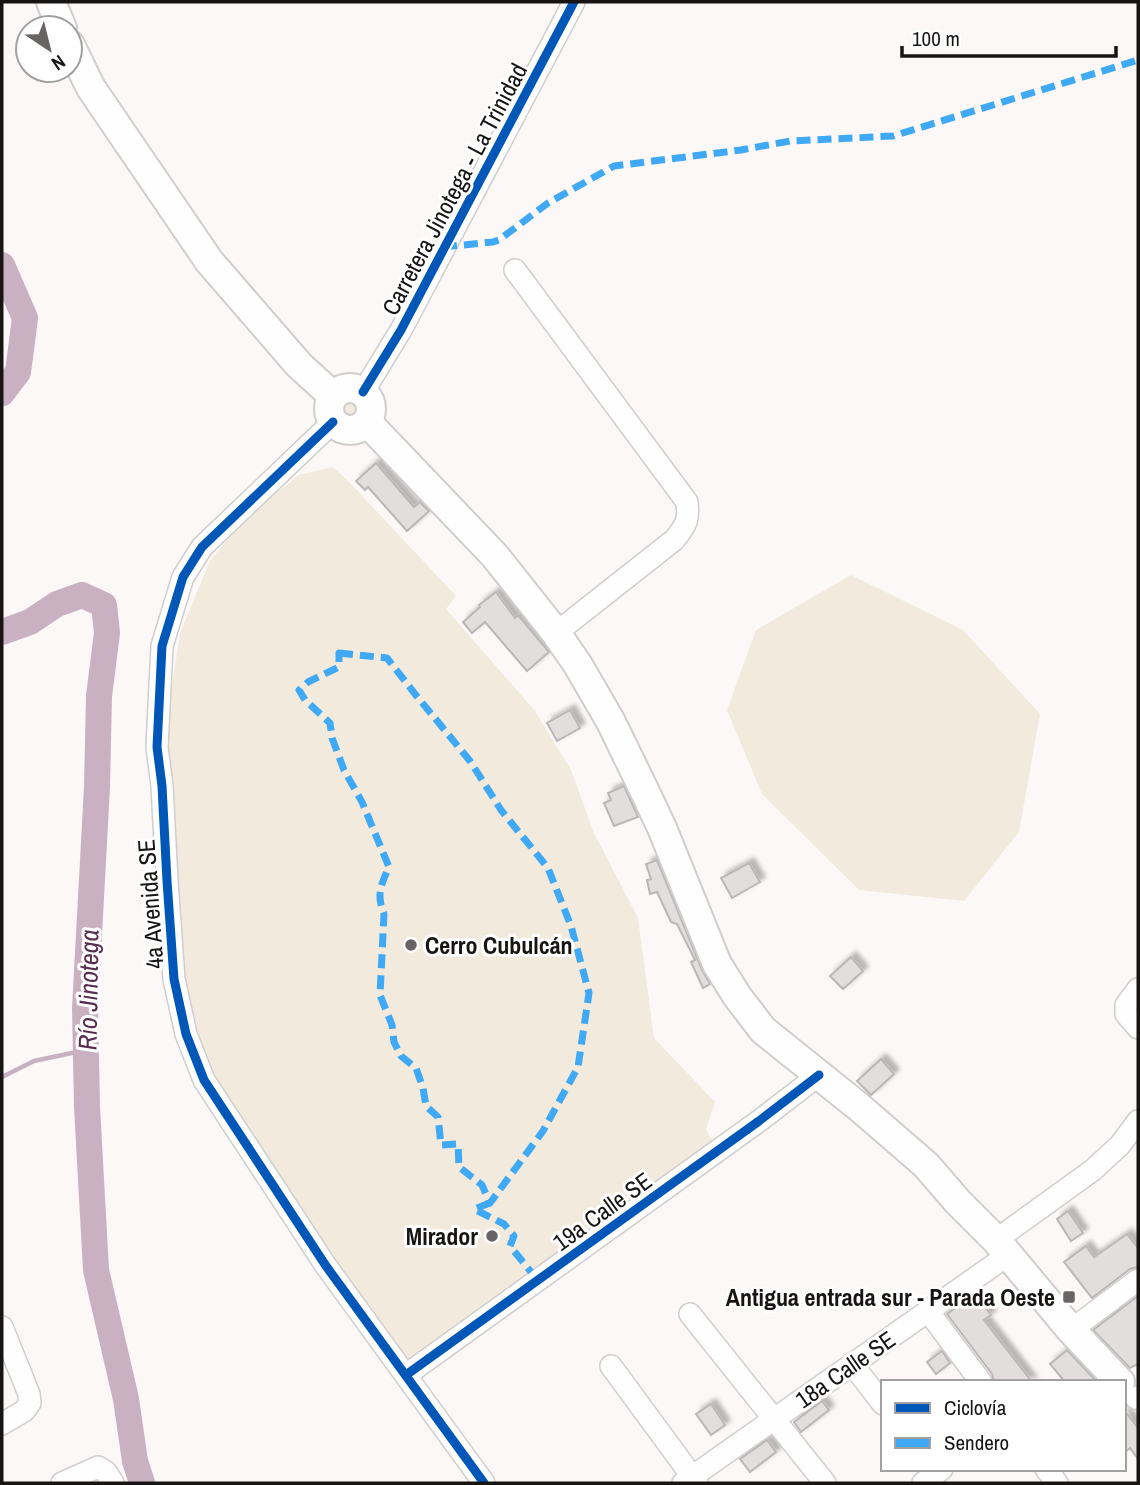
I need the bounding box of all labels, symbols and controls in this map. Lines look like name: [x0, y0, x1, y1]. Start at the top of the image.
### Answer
north arrow: [14, 14, 84, 84]
scale bar: [902, 14, 1116, 58]
text: 100 m: [912, 24, 960, 53]
text: N: [47, 49, 71, 77]
street label: Carretera Jinotega - La Trinidad: [374, 57, 534, 321]
street label: 4a Avenida SE: [130, 838, 170, 970]
water label: Río Jinotega: [69, 929, 107, 1051]
place label: Cerro Cubulcán: [425, 929, 573, 961]
marker: Cerro Cubulcán: [403, 937, 419, 953]
street label: 19a Calle SE: [546, 1164, 658, 1258]
place label: Mirador: [406, 1220, 478, 1252]
marker: Mirador: [484, 1228, 500, 1244]
place label: Antigua entrada sur - Parada Oeste: [726, 1281, 1055, 1313]
marker: Antigua entrada sur - Parada Oeste: [1061, 1289, 1077, 1305]
street label: 18a Calle SE: [789, 1323, 901, 1415]
legend: [881, 1380, 1126, 1471]
text: Ciclovía: [944, 1393, 1007, 1422]
text: Sendero: [944, 1428, 1009, 1457]

